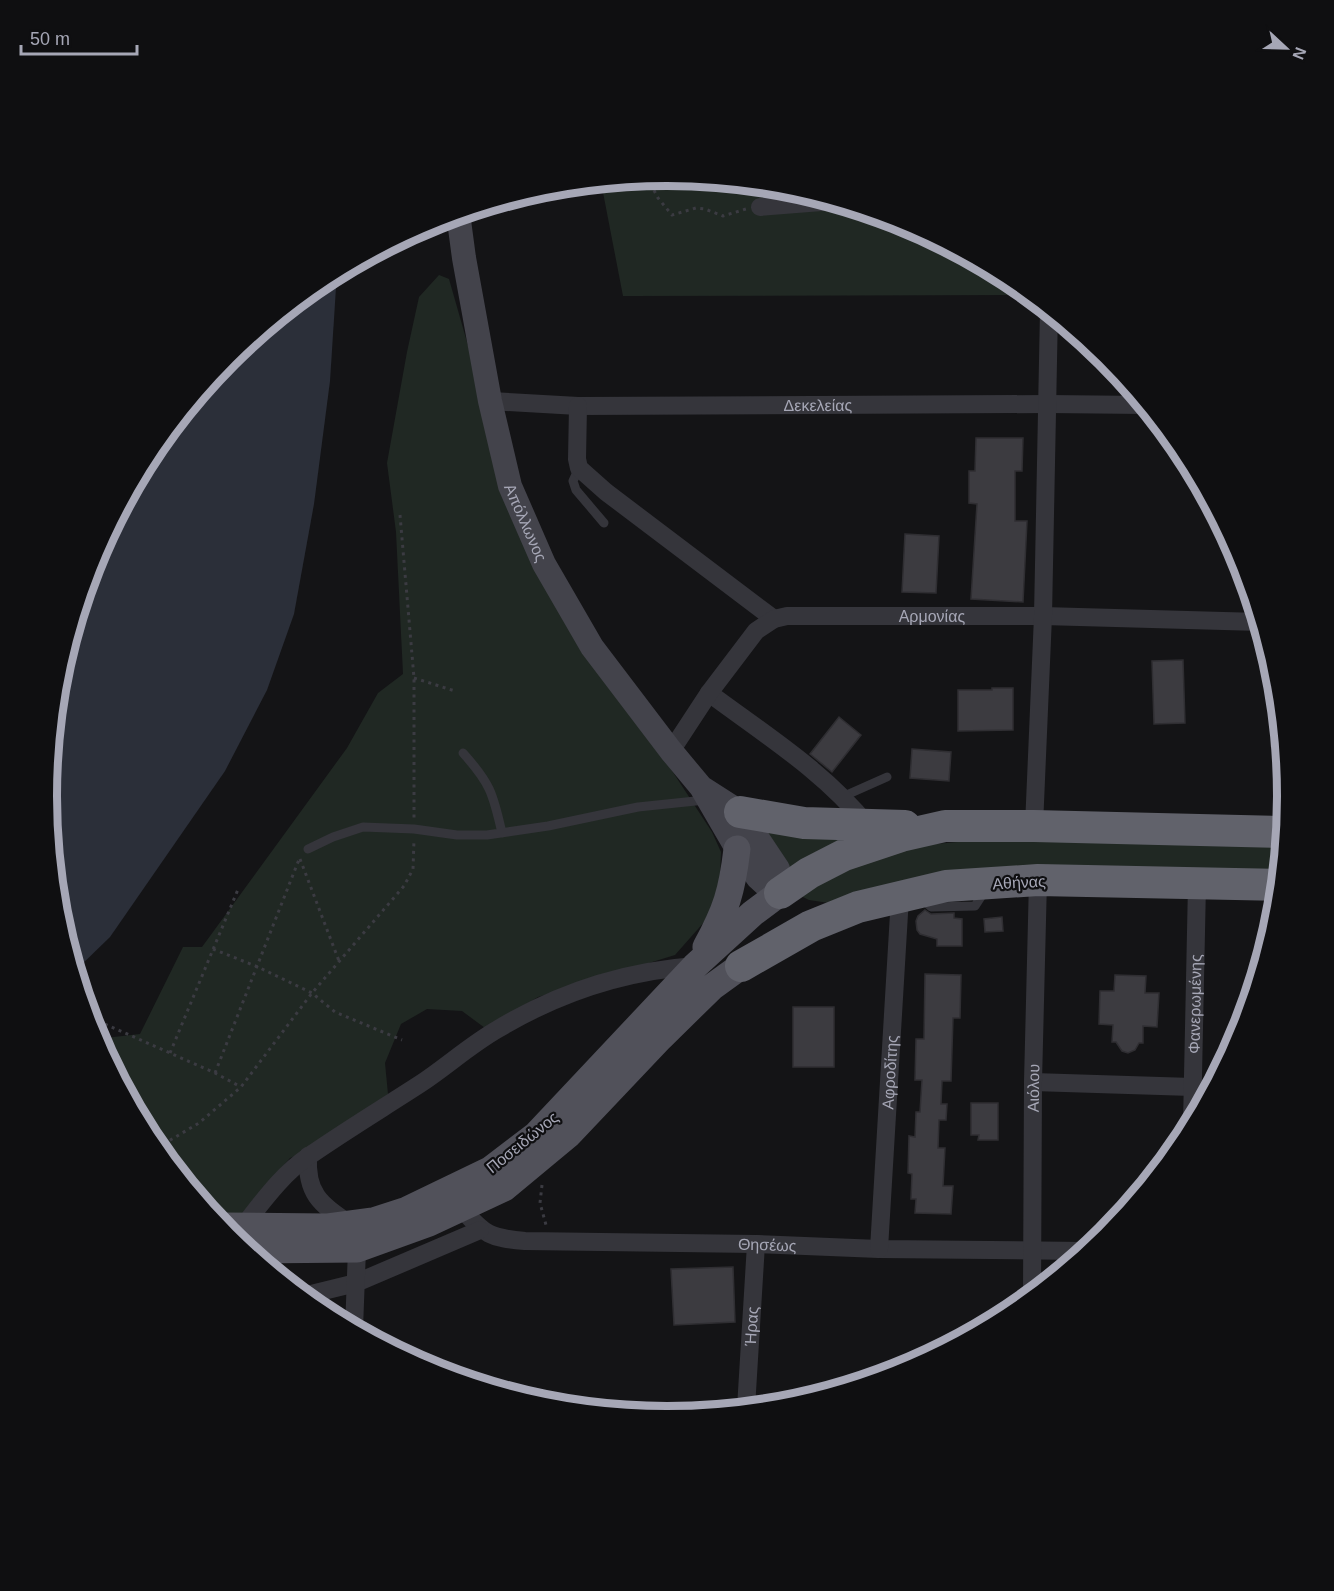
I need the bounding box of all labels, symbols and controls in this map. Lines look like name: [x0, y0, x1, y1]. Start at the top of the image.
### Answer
scale bar: [21, 18, 136, 56]
north arrow: [1256, 18, 1316, 78]
text: 50 m: [30, 29, 70, 49]
text: N: [1289, 45, 1309, 62]
street label: Δεκελείας: [784, 397, 852, 414]
street label: Απόλλωνος: [501, 481, 550, 565]
street label: Αρμονίας: [899, 608, 965, 625]
street label: Αθήνας: [992, 873, 1046, 892]
street label: Φανερωμένης: [1185, 954, 1205, 1054]
street label: Αφροδίτης: [879, 1034, 901, 1110]
street label: Αιόλου: [1025, 1064, 1042, 1112]
street label: Ποσειδώνος: [483, 1108, 562, 1176]
street label: Θησέως: [738, 1236, 797, 1255]
street label: Ήρας: [742, 1306, 761, 1347]

